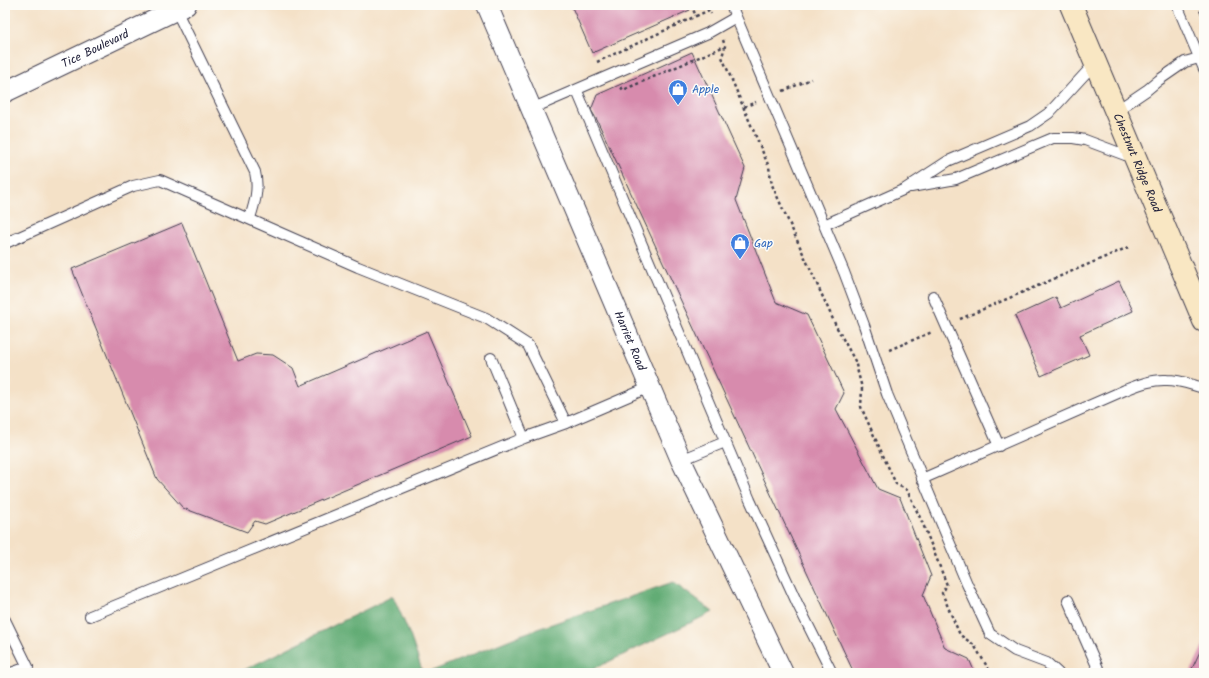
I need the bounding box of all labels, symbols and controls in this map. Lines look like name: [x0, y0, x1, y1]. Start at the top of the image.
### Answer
street label: Tice Boulevard: [58, 24, 133, 73]
shop icon: Apple: [667, 78, 689, 106]
place label: Apple: [692, 80, 720, 99]
street label: Chestnut Ridge Road: [1108, 110, 1167, 216]
shop icon: Gap: [729, 232, 751, 260]
place label: Gap: [754, 234, 773, 253]
street label: Harriet Road: [609, 308, 652, 375]

